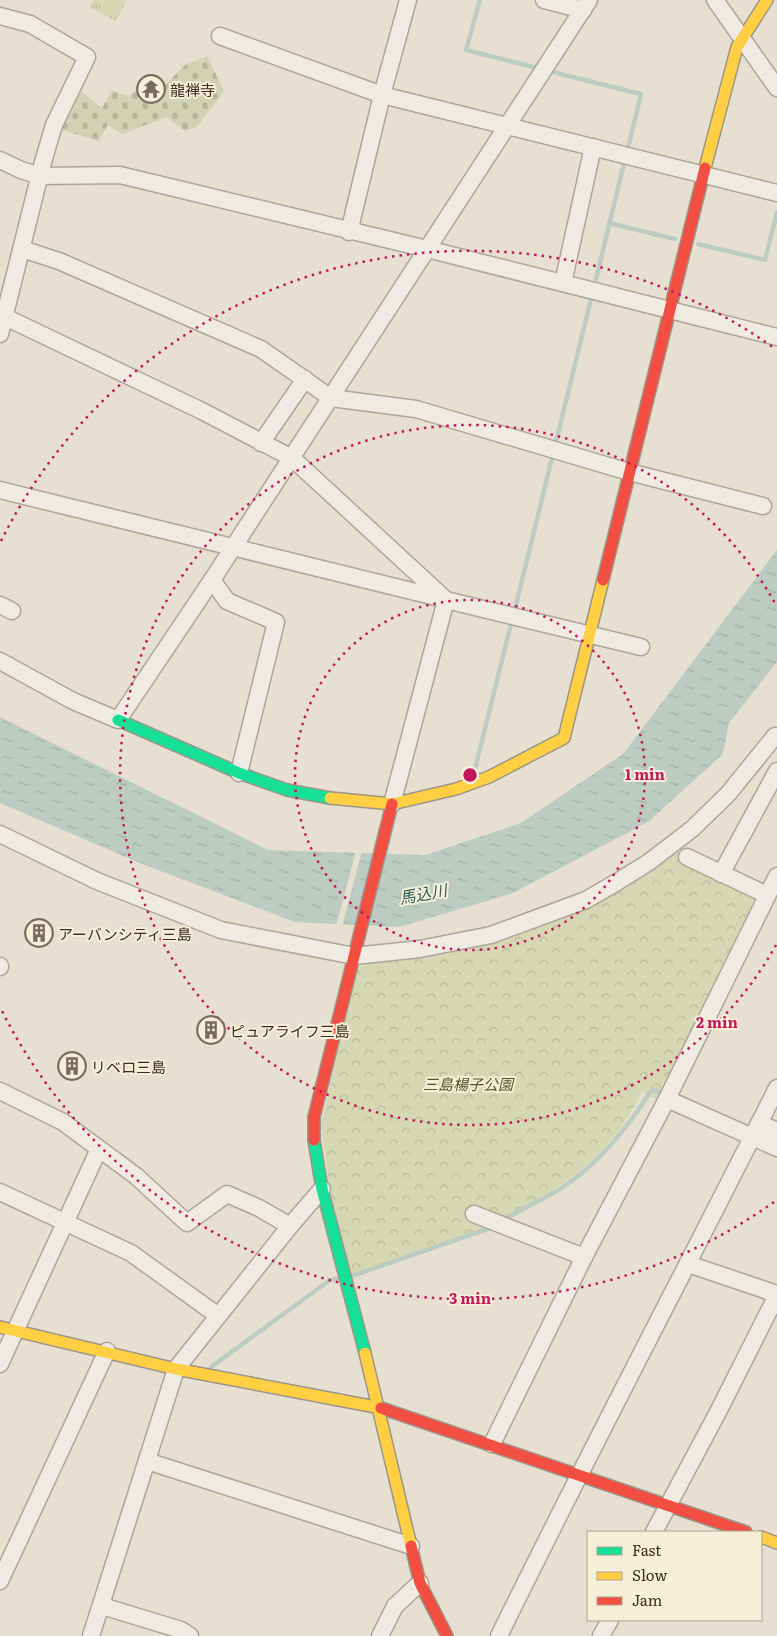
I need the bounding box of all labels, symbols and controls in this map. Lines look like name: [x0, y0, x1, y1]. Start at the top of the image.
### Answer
temple icon: 龍禅寺: [136, 74, 166, 104]
place label: 龍禅寺: [170, 78, 215, 101]
text: 1 min: [625, 762, 666, 785]
centre of rings: [461, 766, 479, 784]
water label: 馬込川: [397, 877, 451, 909]
building icon: アーバンシティ三島: [24, 918, 54, 948]
place label: アーバンシティ三島: [58, 922, 192, 945]
text: 2 min: [696, 1010, 739, 1033]
building icon: ピュアライフ三島: [196, 1015, 226, 1045]
place label: ピュアライフ三島: [230, 1019, 350, 1042]
building icon: リベロ三島: [57, 1051, 87, 1081]
place label: リベロ三島: [91, 1055, 166, 1078]
park label: 三島楊子公園: [423, 1072, 515, 1095]
text: 3 min: [449, 1286, 492, 1309]
legend: [587, 1531, 762, 1621]
text: Fast: [632, 1538, 661, 1561]
text: Slow: [632, 1563, 667, 1586]
text: Jam: [632, 1588, 663, 1611]

